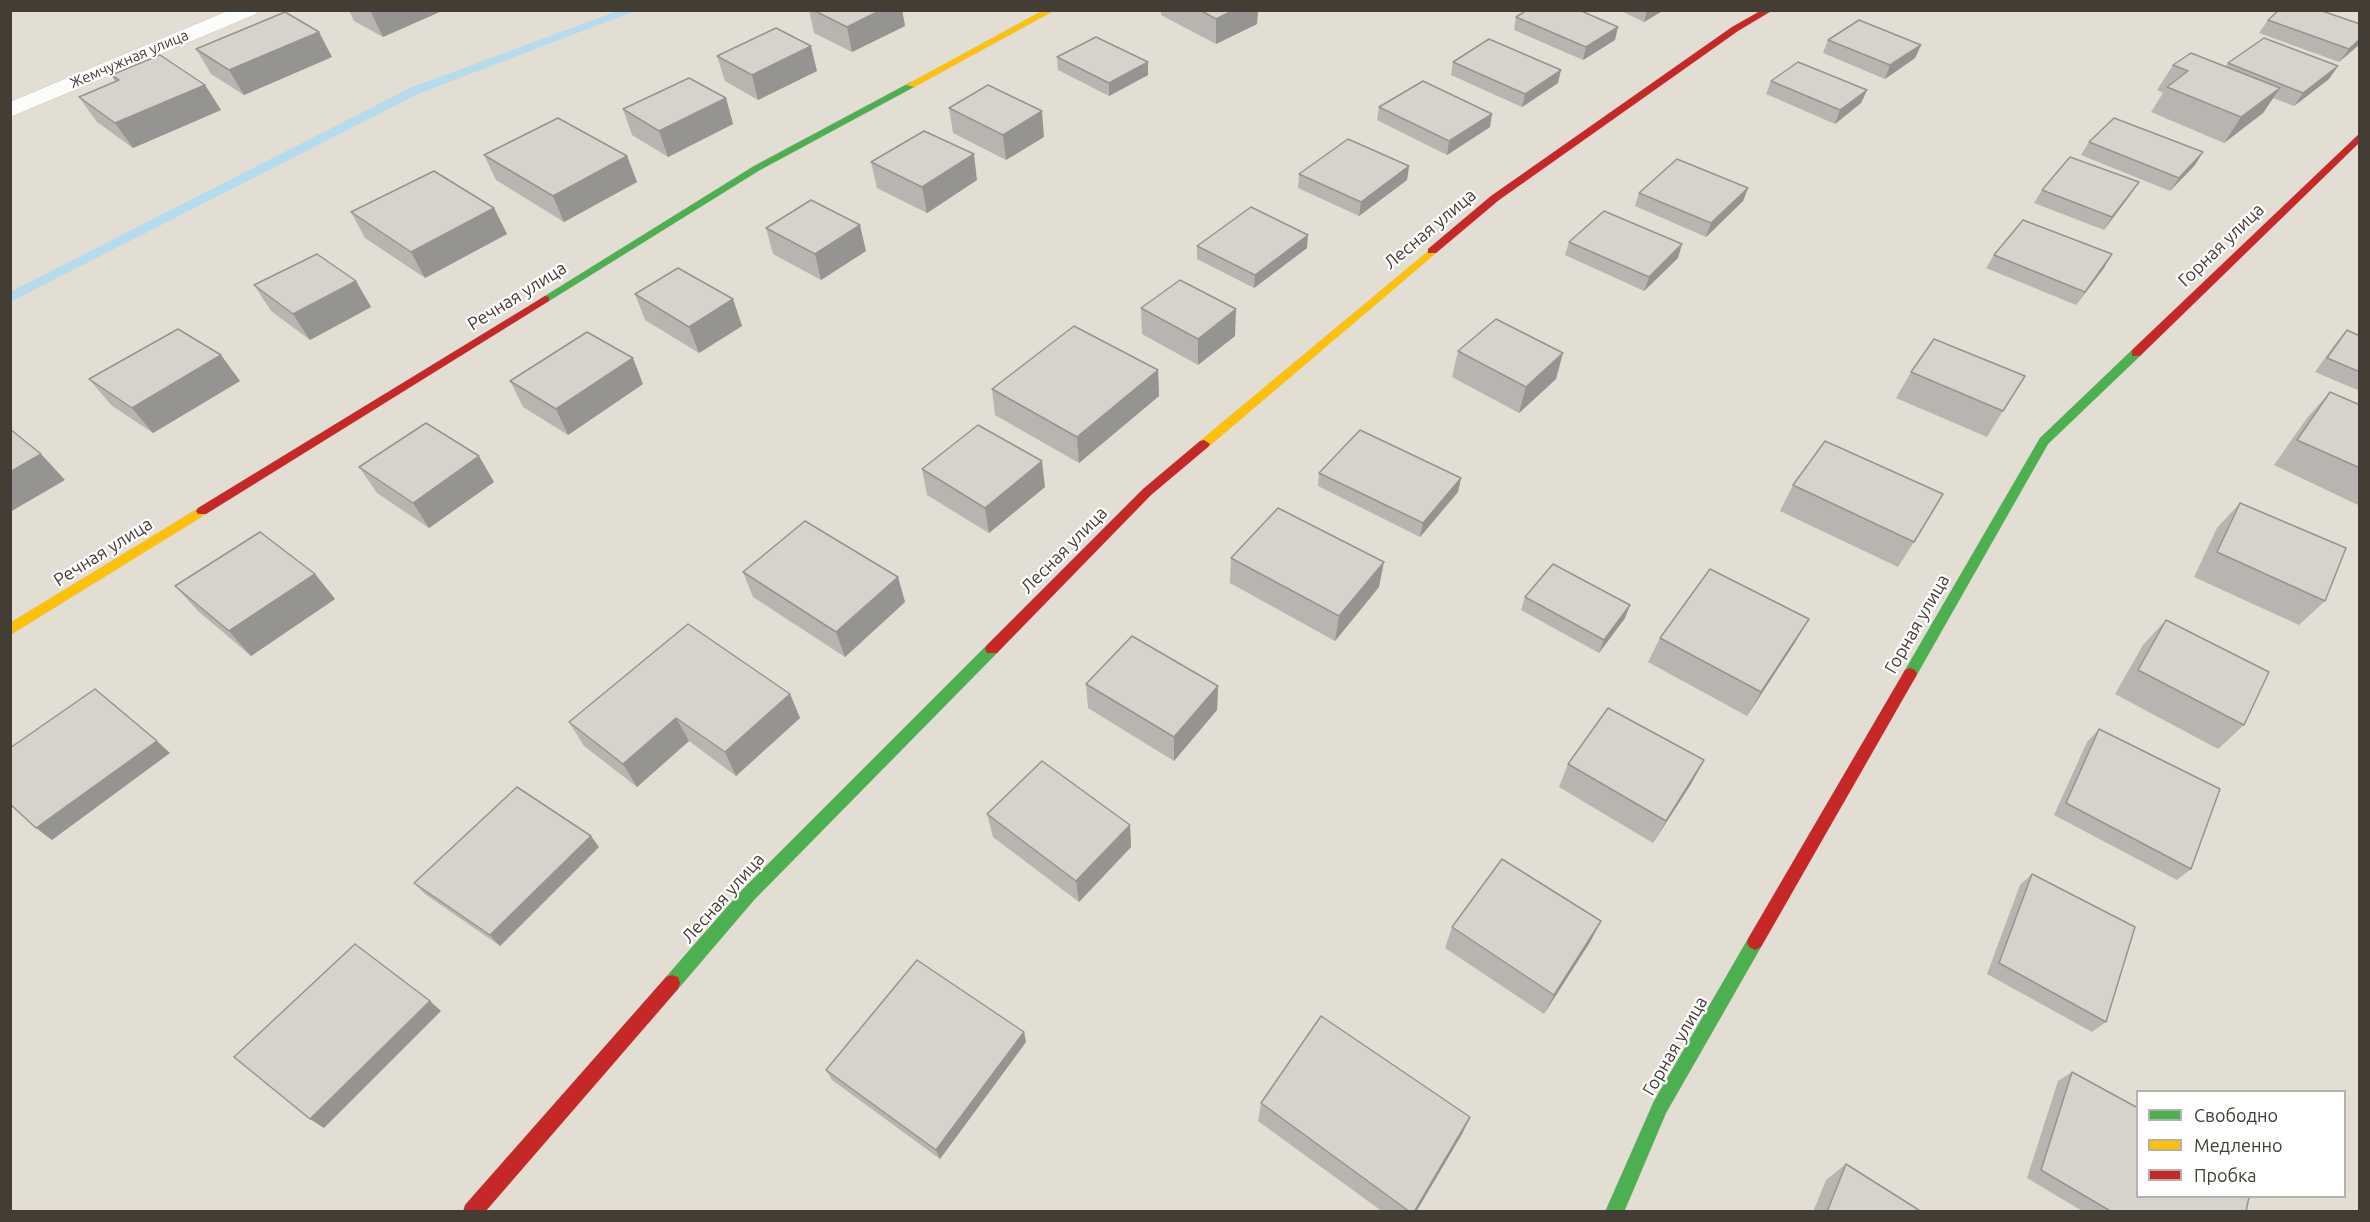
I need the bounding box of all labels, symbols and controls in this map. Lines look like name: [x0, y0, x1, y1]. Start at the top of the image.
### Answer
street label: Жемчужная улица: [67, 26, 191, 92]
street label: Лесная улица: [1380, 184, 1480, 274]
street label: Горная улица: [2174, 199, 2268, 291]
street label: Речная улица: [464, 257, 570, 335]
street label: Лесная улица: [1016, 502, 1112, 598]
street label: Речная улица: [50, 513, 156, 591]
street label: Горная улица: [1880, 571, 1954, 677]
street label: Лесная улица: [677, 849, 769, 947]
street label: Горная улица: [1638, 993, 1712, 1099]
legend: [2136, 1090, 2346, 1198]
text: Свободно: [2194, 1105, 2278, 1125]
text: Медленно: [2194, 1135, 2283, 1155]
text: Пробка: [2194, 1165, 2257, 1185]

